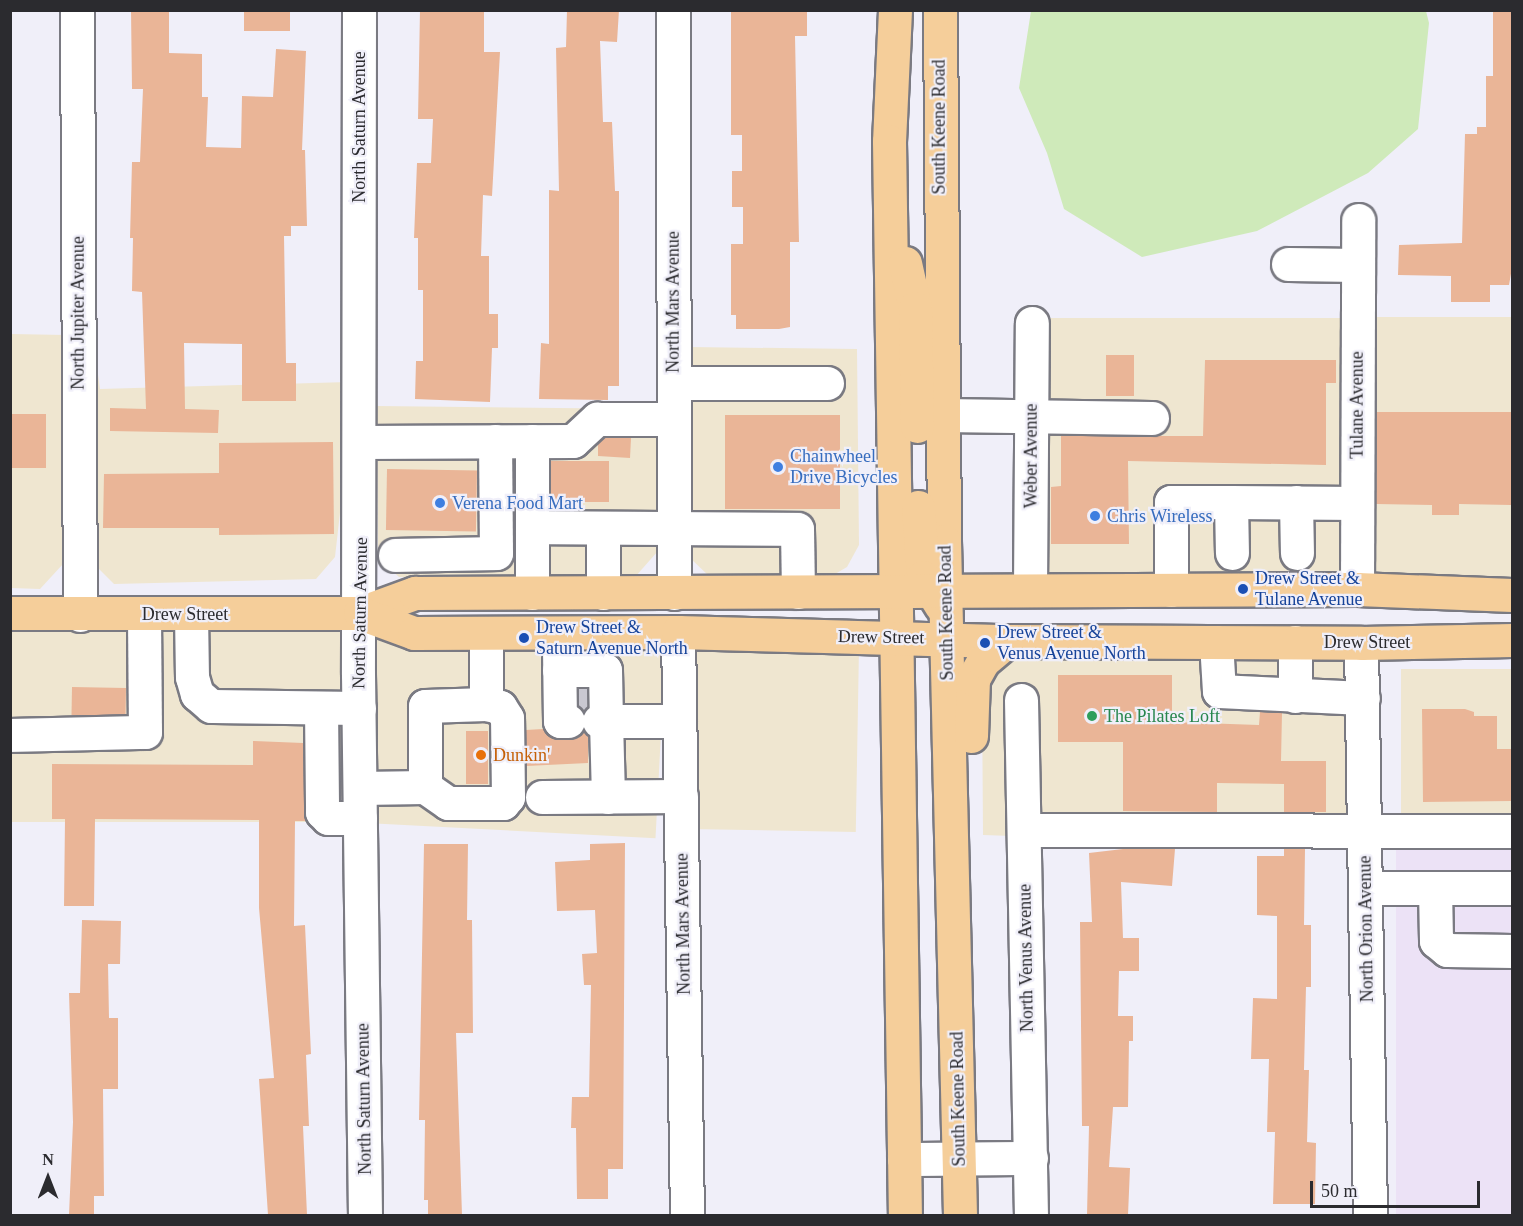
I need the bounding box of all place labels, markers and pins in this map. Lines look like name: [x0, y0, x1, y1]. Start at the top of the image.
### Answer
place label: Chainwheel Drive Bicycles: [790, 446, 897, 488]
marker: Chainwheel Drive Bicycles: [771, 460, 785, 474]
place label: Verena Food Mart: [452, 492, 583, 514]
marker: Verena Food Mart: [433, 496, 447, 510]
place label: Chris Wireless: [1107, 505, 1213, 527]
marker: Chris Wireless: [1088, 509, 1102, 523]
place label: Drew Street & Tulane Avenue: [1255, 568, 1363, 610]
marker: Drew Street & Tulane Avenue: [1236, 582, 1250, 596]
place label: Drew Street & Saturn Avenue North: [536, 617, 689, 660]
place label: Drew Street & Venus Avenue North: [997, 622, 1147, 664]
marker: Drew Street & Saturn Avenue North: [517, 631, 531, 645]
marker: Drew Street & Venus Avenue North: [978, 636, 992, 650]
place label: The Pilates Loft: [1104, 705, 1220, 727]
marker: The Pilates Loft: [1085, 709, 1099, 723]
place label: Dunkin': [493, 744, 550, 766]
marker: Dunkin': [474, 748, 488, 762]

